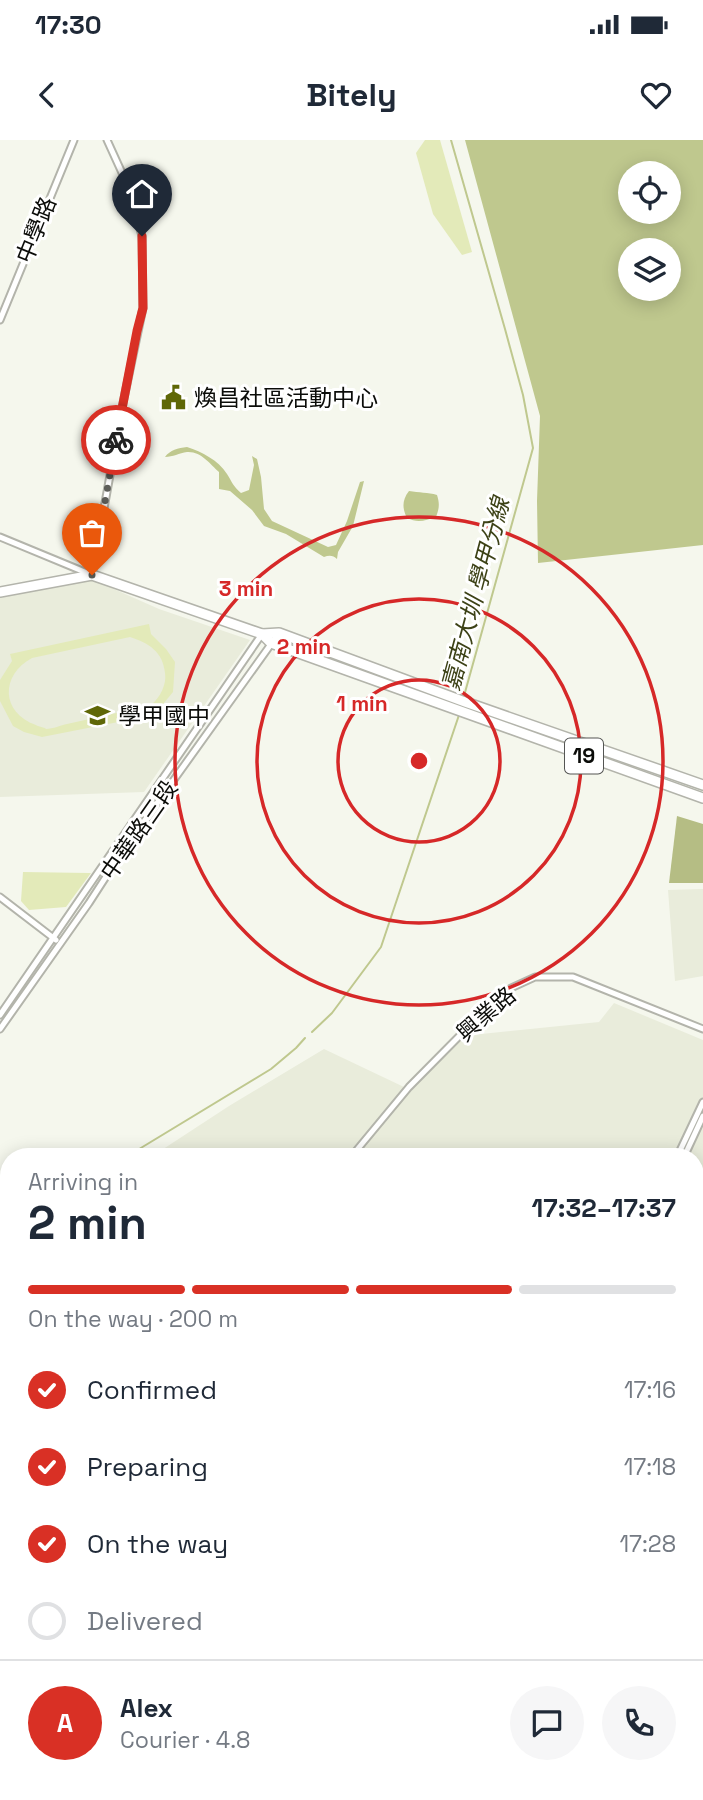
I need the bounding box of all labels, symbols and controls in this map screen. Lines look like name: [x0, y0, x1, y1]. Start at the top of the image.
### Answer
text: 17:30: [35, 8, 102, 42]
text: Bitely: [306, 75, 397, 115]
icon: back: [28, 76, 66, 114]
icon: heart: [637, 76, 675, 114]
map controls: [618, 161, 681, 301]
button: locate: [618, 161, 681, 224]
pin: [112, 164, 172, 236]
icon: home: [123, 175, 161, 213]
street label: 中學路: [9, 192, 63, 268]
button: layers: [618, 238, 681, 301]
place label: 煥昌社區活動中心: [194, 383, 378, 413]
public building icon: 煥昌社區活動中心: [160, 384, 188, 412]
courier: [81, 405, 151, 475]
icon: bike: [97, 421, 135, 459]
water label: 嘉南大圳 學甲分線: [435, 491, 517, 694]
pin: [62, 503, 122, 575]
icon: bag: [73, 514, 111, 552]
text: 3 min: [219, 575, 273, 602]
text: 2 min: [277, 633, 331, 660]
text: 1 min: [336, 690, 388, 717]
place label: 學甲國中: [118, 701, 210, 731]
school or university icon: 學甲國中: [84, 702, 112, 730]
road number: 19: [565, 738, 603, 774]
centre of rings: [407, 749, 431, 773]
street label: 中華路三段: [94, 774, 184, 886]
street label: 興業路: [450, 980, 522, 1048]
text: Arriving in: [28, 1167, 138, 1197]
text: 17:32–17:37: [532, 1191, 676, 1225]
text: 2 min: [28, 1194, 147, 1252]
text: On the way · 200 m: [28, 1304, 238, 1334]
icon: check: [28, 1371, 66, 1409]
text: Confirmed: [87, 1373, 217, 1407]
text: 17:16: [624, 1375, 676, 1405]
icon: check: [28, 1448, 66, 1486]
text: Preparing: [87, 1450, 208, 1484]
text: 17:18: [624, 1452, 676, 1482]
icon: check: [28, 1525, 66, 1563]
text: On the way: [87, 1527, 228, 1561]
text: 17:28: [619, 1529, 676, 1559]
text: Delivered: [87, 1604, 203, 1638]
button: chat: [510, 1686, 584, 1760]
button: phone: [602, 1686, 676, 1760]
text: Alex: [120, 1691, 173, 1725]
text: A: [57, 1706, 73, 1740]
text: Courier · 4.8: [120, 1725, 250, 1755]

